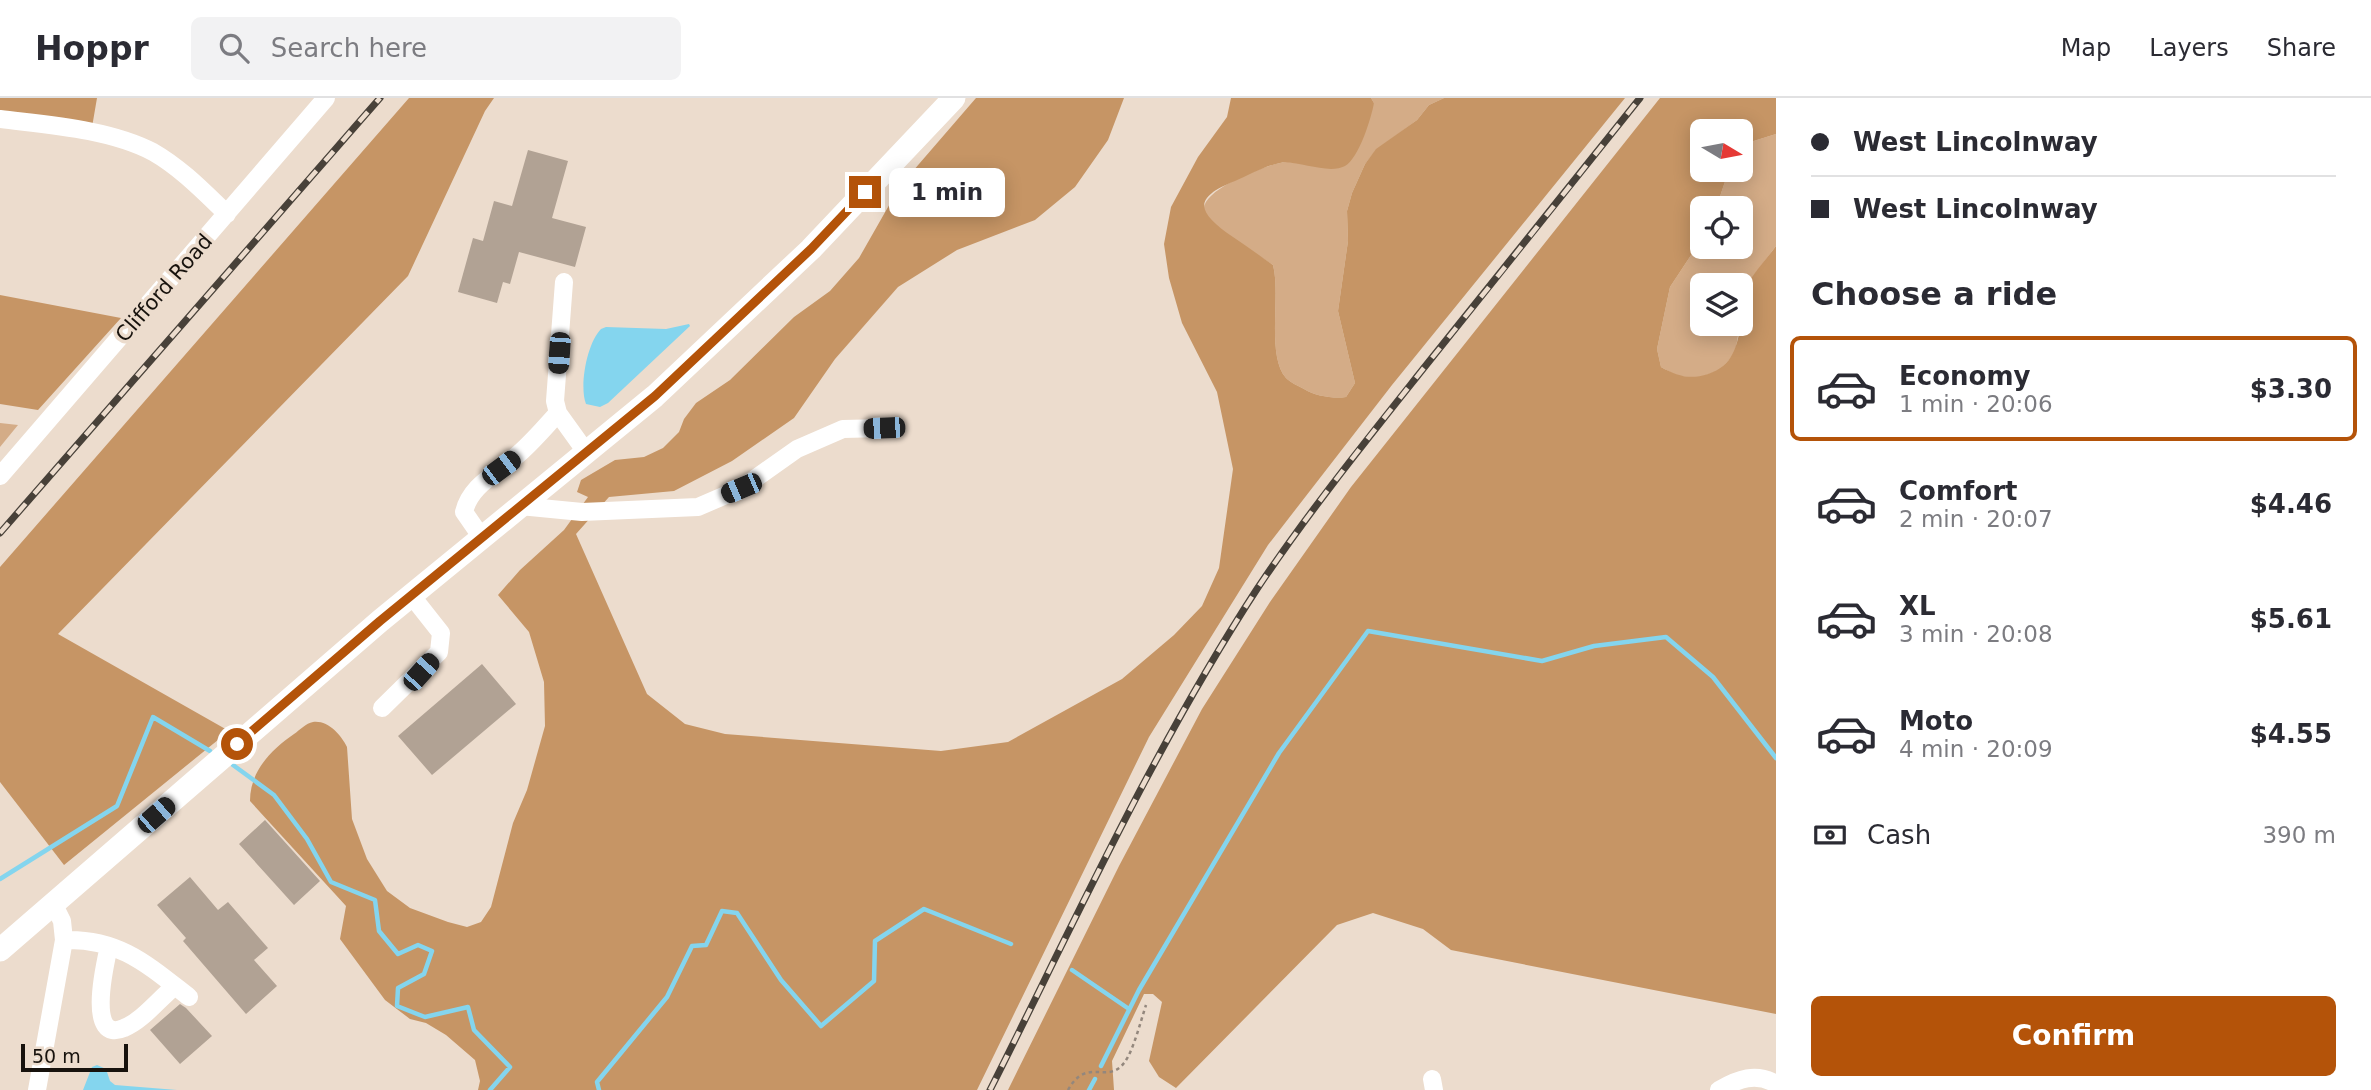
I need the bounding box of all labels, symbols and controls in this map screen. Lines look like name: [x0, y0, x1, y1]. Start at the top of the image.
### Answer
search box: [191, 17, 681, 80]
text: Hoppr: [35, 29, 149, 68]
icon: search: [215, 29, 253, 67]
text: Search here: [271, 33, 427, 63]
text: Map: [2061, 34, 2111, 62]
text: Layers: [2149, 34, 2229, 62]
text: Share: [2267, 34, 2336, 62]
north arrow: [1690, 119, 1754, 182]
map controls: [1690, 119, 1753, 336]
text: West Lincolnway: [1853, 127, 2098, 157]
callout: 1 min: [890, 168, 1005, 217]
route end: [849, 176, 881, 208]
text: 1 min: [911, 179, 983, 205]
text: West Lincolnway: [1853, 194, 2098, 224]
button: locate: [1690, 196, 1753, 259]
street label: Clifford Road: [111, 229, 217, 347]
button: layers: [1690, 273, 1753, 336]
text: Choose a ride: [1811, 275, 2057, 313]
car: [548, 331, 571, 375]
icon: car: [1815, 357, 1878, 420]
text: Economy: [1899, 361, 2030, 391]
text: $3.30: [2250, 374, 2332, 404]
text: 1 min · 20:06: [1899, 391, 2053, 417]
car: [863, 417, 906, 439]
car: [478, 447, 525, 489]
car: [718, 470, 765, 506]
icon: car: [1815, 472, 1878, 535]
text: Comfort: [1899, 476, 2017, 506]
text: $4.46: [2250, 489, 2332, 519]
text: 2 min · 20:07: [1899, 506, 2053, 532]
icon: car: [1815, 587, 1878, 650]
text: XL: [1899, 591, 1936, 621]
text: $5.61: [2250, 604, 2332, 634]
text: 3 min · 20:08: [1899, 621, 2053, 647]
car: [400, 649, 443, 695]
icon: car: [1815, 702, 1878, 765]
text: Moto: [1899, 706, 1973, 736]
text: $4.55: [2250, 719, 2332, 749]
route start: [221, 728, 253, 760]
text: 4 min · 20:09: [1899, 736, 2053, 762]
car: [134, 793, 179, 837]
icon: cash: [1811, 816, 1849, 854]
text: Cash: [1867, 820, 1931, 850]
text: 390 m: [2262, 822, 2336, 848]
button: Confirm: [1811, 996, 2336, 1076]
scale bar: [21, 1041, 128, 1073]
text: 50 m: [32, 1045, 81, 1067]

